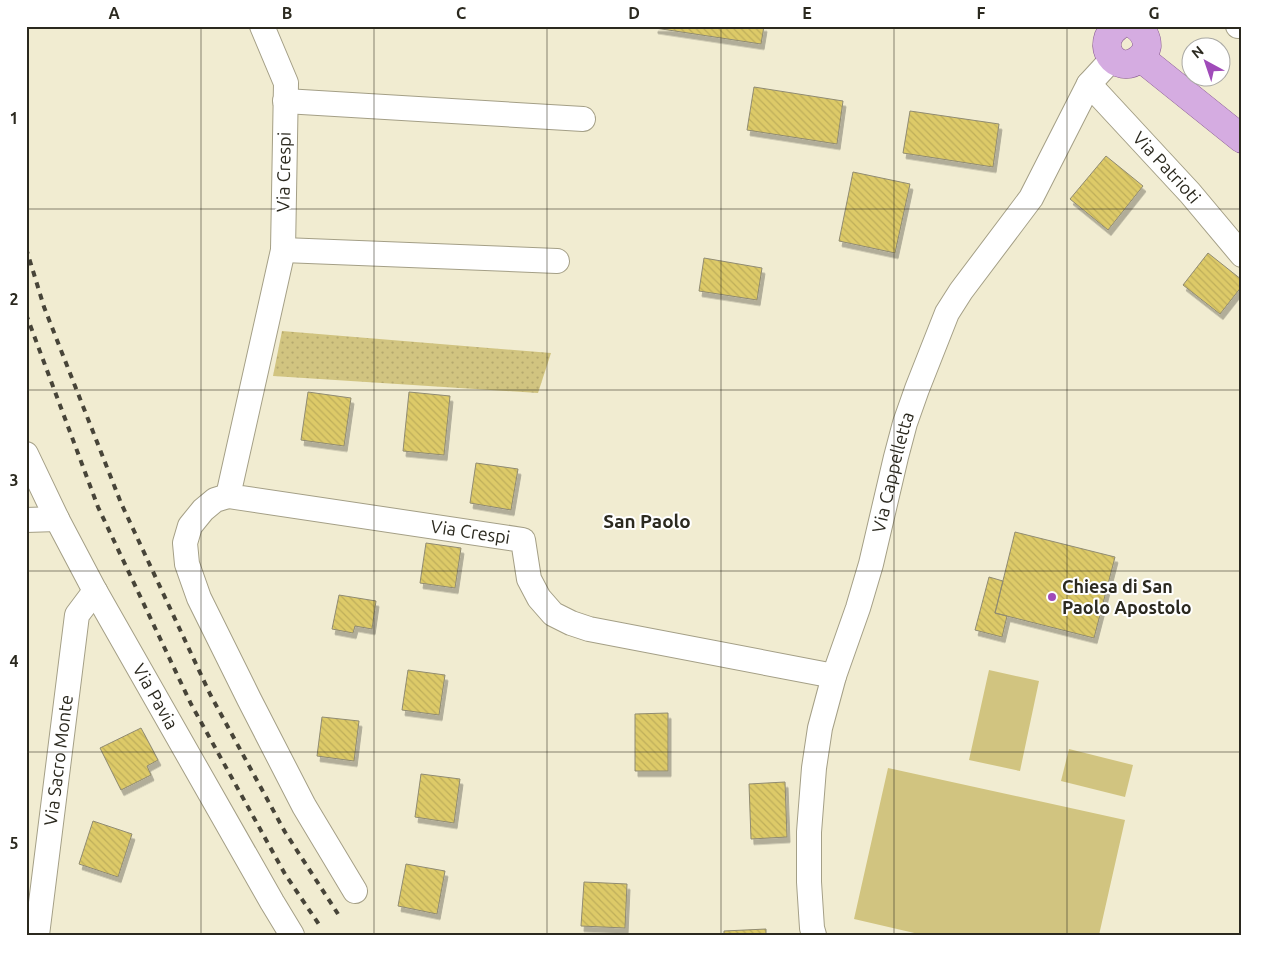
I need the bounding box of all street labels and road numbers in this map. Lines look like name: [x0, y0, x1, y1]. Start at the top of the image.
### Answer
street label: Via Patrioti: [1129, 127, 1205, 207]
street label: Via Crespi: [272, 132, 294, 212]
street label: Via Cappelletta: [868, 409, 917, 535]
street label: Via Crespi: [429, 515, 512, 547]
street label: Via Pavia: [129, 660, 183, 732]
street label: Via Sacro Monte: [40, 694, 76, 827]

